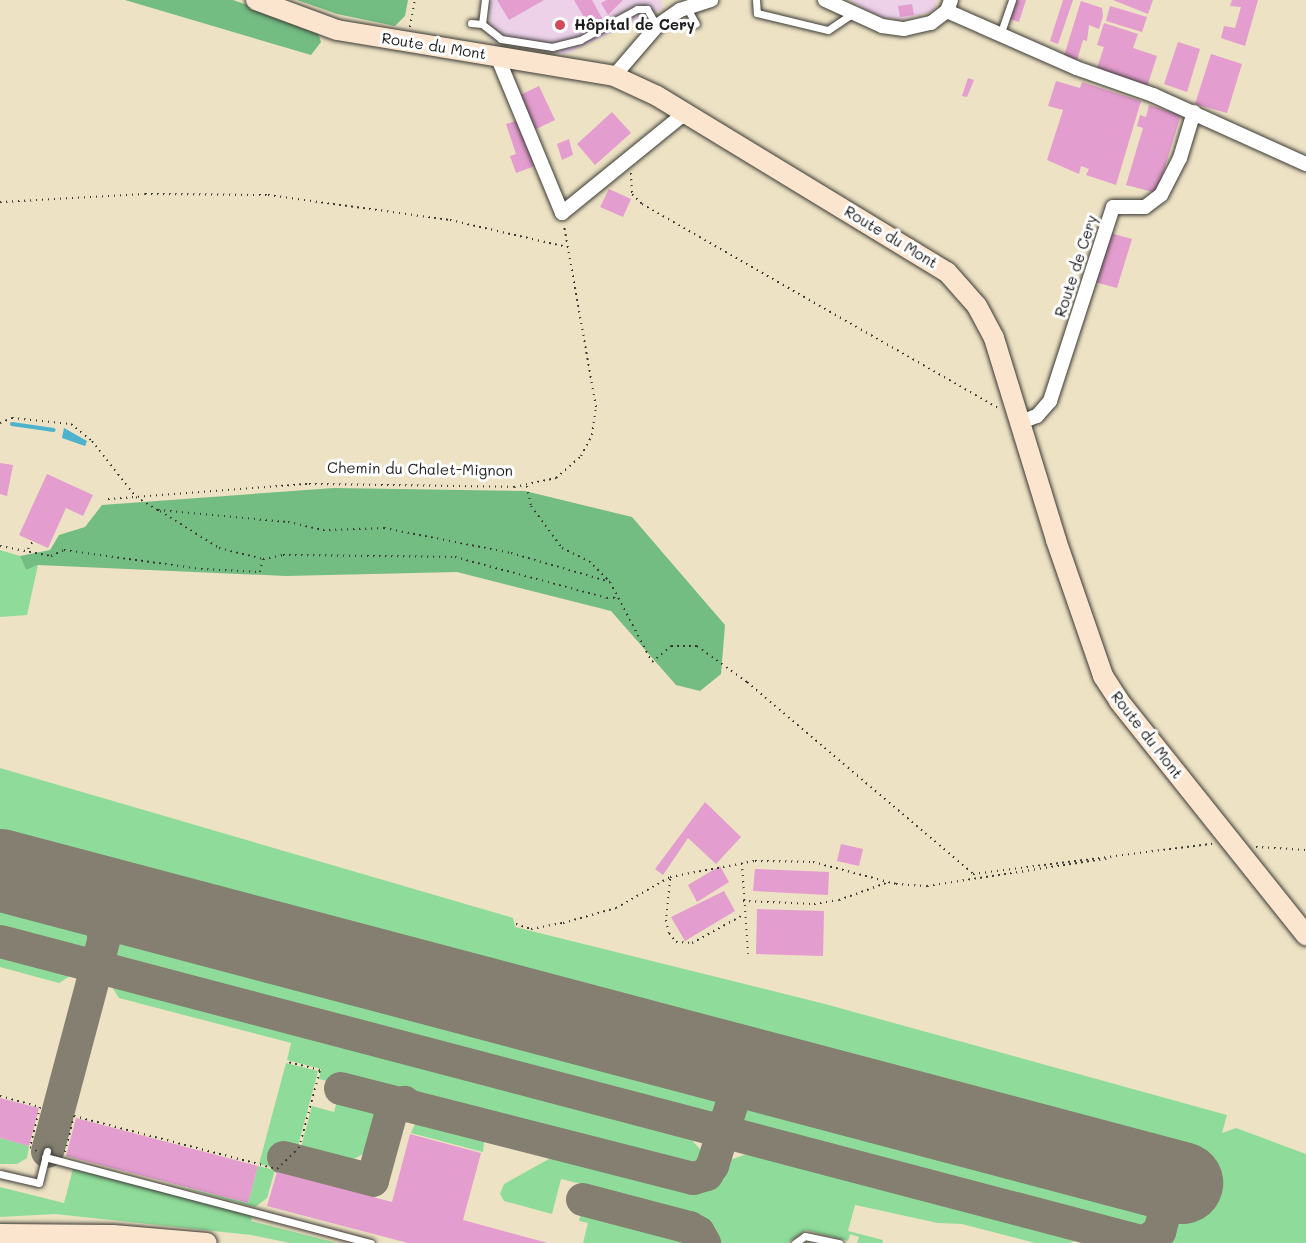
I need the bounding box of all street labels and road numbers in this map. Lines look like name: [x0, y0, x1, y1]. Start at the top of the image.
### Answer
street label: Route du Mont: [380, 29, 488, 63]
street label: Route du Mont: [841, 202, 941, 272]
street label: Route de Cery: [1051, 213, 1101, 319]
street label: Chemin du Chalet-Mignon: [327, 458, 513, 480]
street label: Route du Mont: [1107, 688, 1187, 782]

